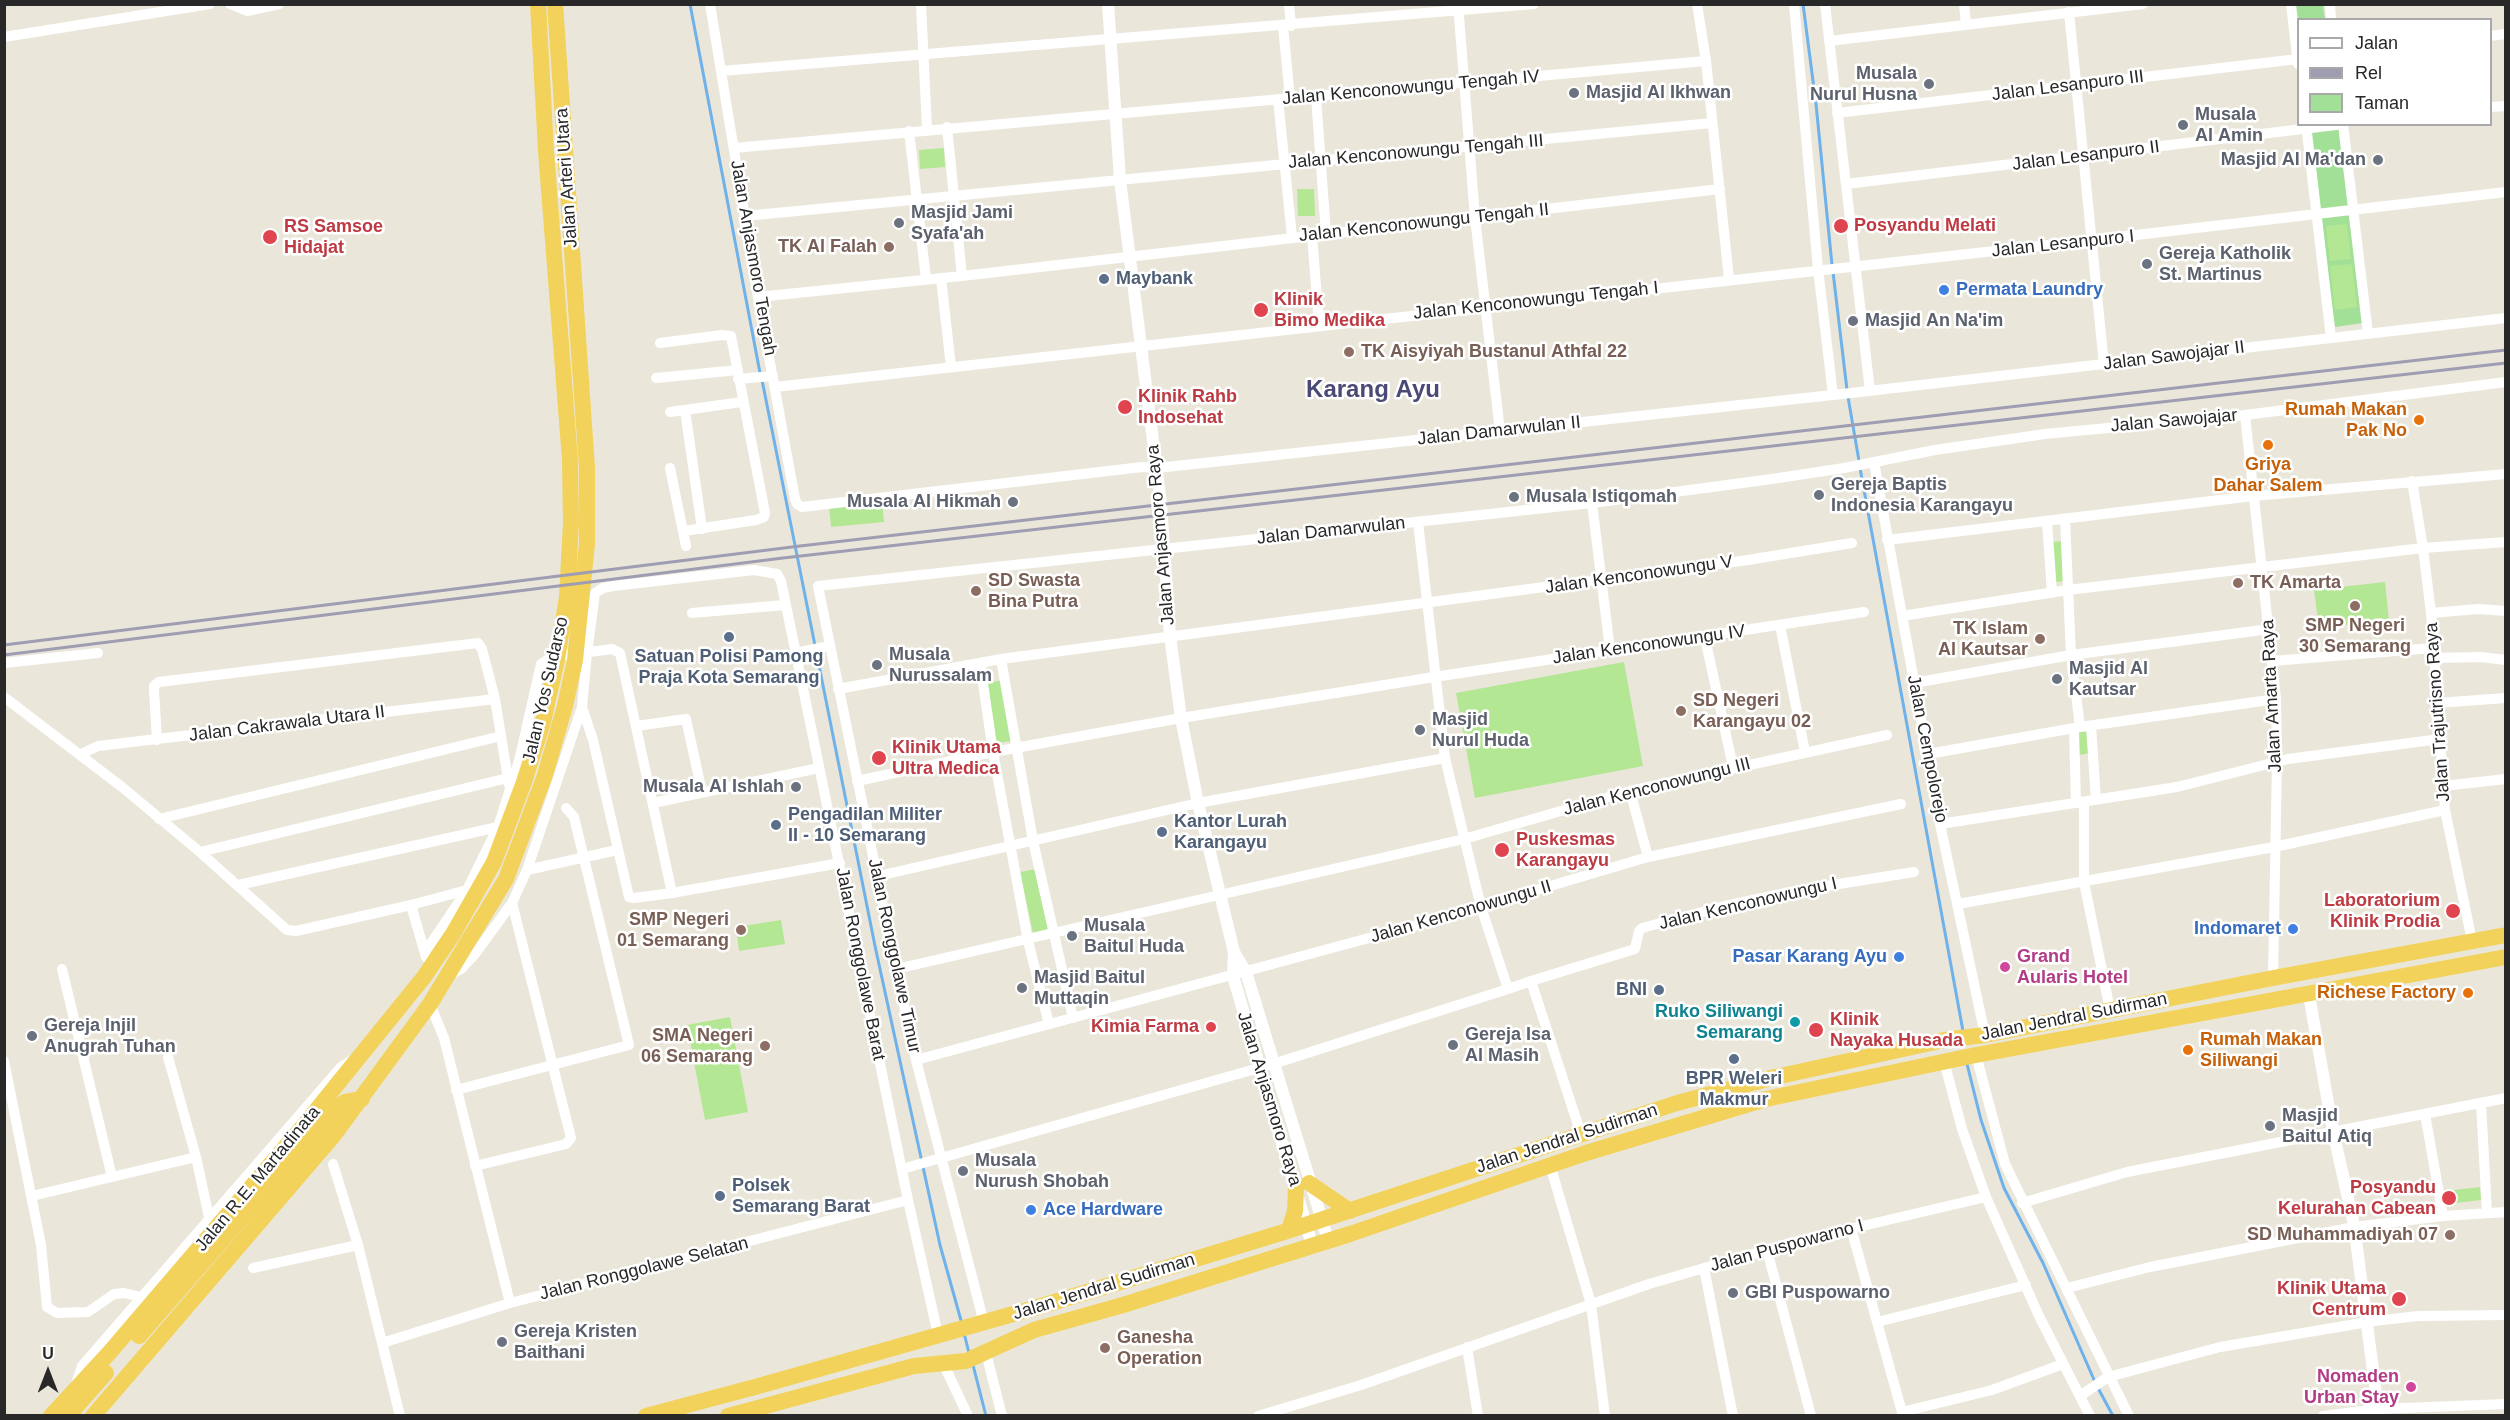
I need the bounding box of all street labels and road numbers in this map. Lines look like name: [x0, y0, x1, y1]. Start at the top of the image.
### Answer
street label: Jalan Kenconowungu Tengah IV: [1281, 66, 1541, 110]
street label: Jalan Lesanpuro III: [1991, 66, 2145, 106]
street label: Jalan Arteri Utara: [551, 107, 583, 249]
street label: Jalan Kenconowungu Tengah III: [1287, 130, 1545, 174]
street label: Jalan Lesanpuro II: [2011, 136, 2161, 176]
street label: Jalan Anjasmoro Tengah: [725, 159, 781, 357]
street label: Jalan Kenconowungu Tengah II: [1298, 199, 1550, 247]
street label: Jalan Lesanpuro I: [1991, 226, 2135, 262]
street label: Jalan Kenconowungu Tengah I: [1412, 277, 1660, 325]
street label: Jalan Sawojajar II: [2102, 337, 2246, 375]
street label: Jalan Sawojajar: [2110, 405, 2238, 437]
street label: Jalan Damarwulan II: [1416, 412, 1582, 450]
street label: Jalan Anjasmoro Raya: [1142, 444, 1180, 626]
street label: Jalan Damarwulan: [1256, 512, 1406, 550]
street label: Jalan Kenconowungu V: [1544, 551, 1734, 599]
street label: Jalan Yos Sudarso: [519, 615, 573, 765]
street label: Jalan Amarta Raya: [2257, 619, 2287, 773]
street label: Jalan Kenconowungu IV: [1551, 621, 1747, 669]
street label: Jalan Trajutrisno Raya: [2421, 622, 2455, 802]
street label: Jalan Cempolorejo: [1902, 673, 1952, 825]
street label: Jalan Cakrawala Utara II: [188, 701, 386, 747]
street label: Jalan Kenconowungu III: [1561, 753, 1753, 821]
street label: Jalan Ronggolawe Timur: [863, 857, 925, 1055]
street label: Jalan Ronggolawe Barat: [831, 866, 889, 1062]
street label: Jalan Kenconowungu I: [1657, 873, 1839, 935]
street label: Jalan Kenconowungu II: [1368, 876, 1554, 948]
street label: Jalan Jendral Sudirman: [1979, 988, 2169, 1046]
street label: Jalan Anjasmoro Raya: [1232, 1009, 1306, 1189]
street label: Jalan Jendral Sudirman: [1474, 1100, 1660, 1178]
street label: Jalan R.E. Martadinata: [191, 1102, 325, 1256]
street label: Jalan Puspowarno I: [1708, 1215, 1866, 1277]
street label: Jalan Ronggolawe Selatan: [537, 1233, 751, 1305]
street label: Jalan Jendral Sudirman: [1010, 1249, 1198, 1325]

